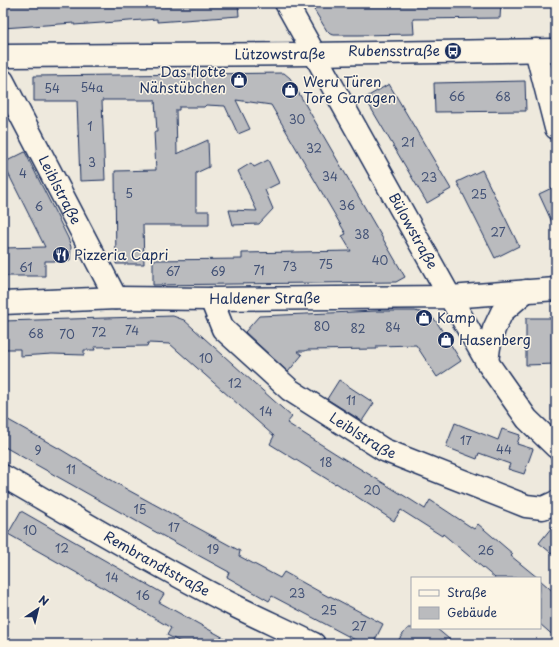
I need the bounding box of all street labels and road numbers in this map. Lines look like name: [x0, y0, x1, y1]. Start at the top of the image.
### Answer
street label: Lützowstraße: [234, 43, 326, 65]
street label: Leiblstraße: [34, 152, 87, 228]
street label: Bülowstraße: [384, 189, 443, 273]
street label: Haldener Straße: [209, 287, 321, 309]
street label: Leiblstraße: [326, 407, 399, 464]
street label: Rembrandtstraße: [100, 525, 214, 601]

